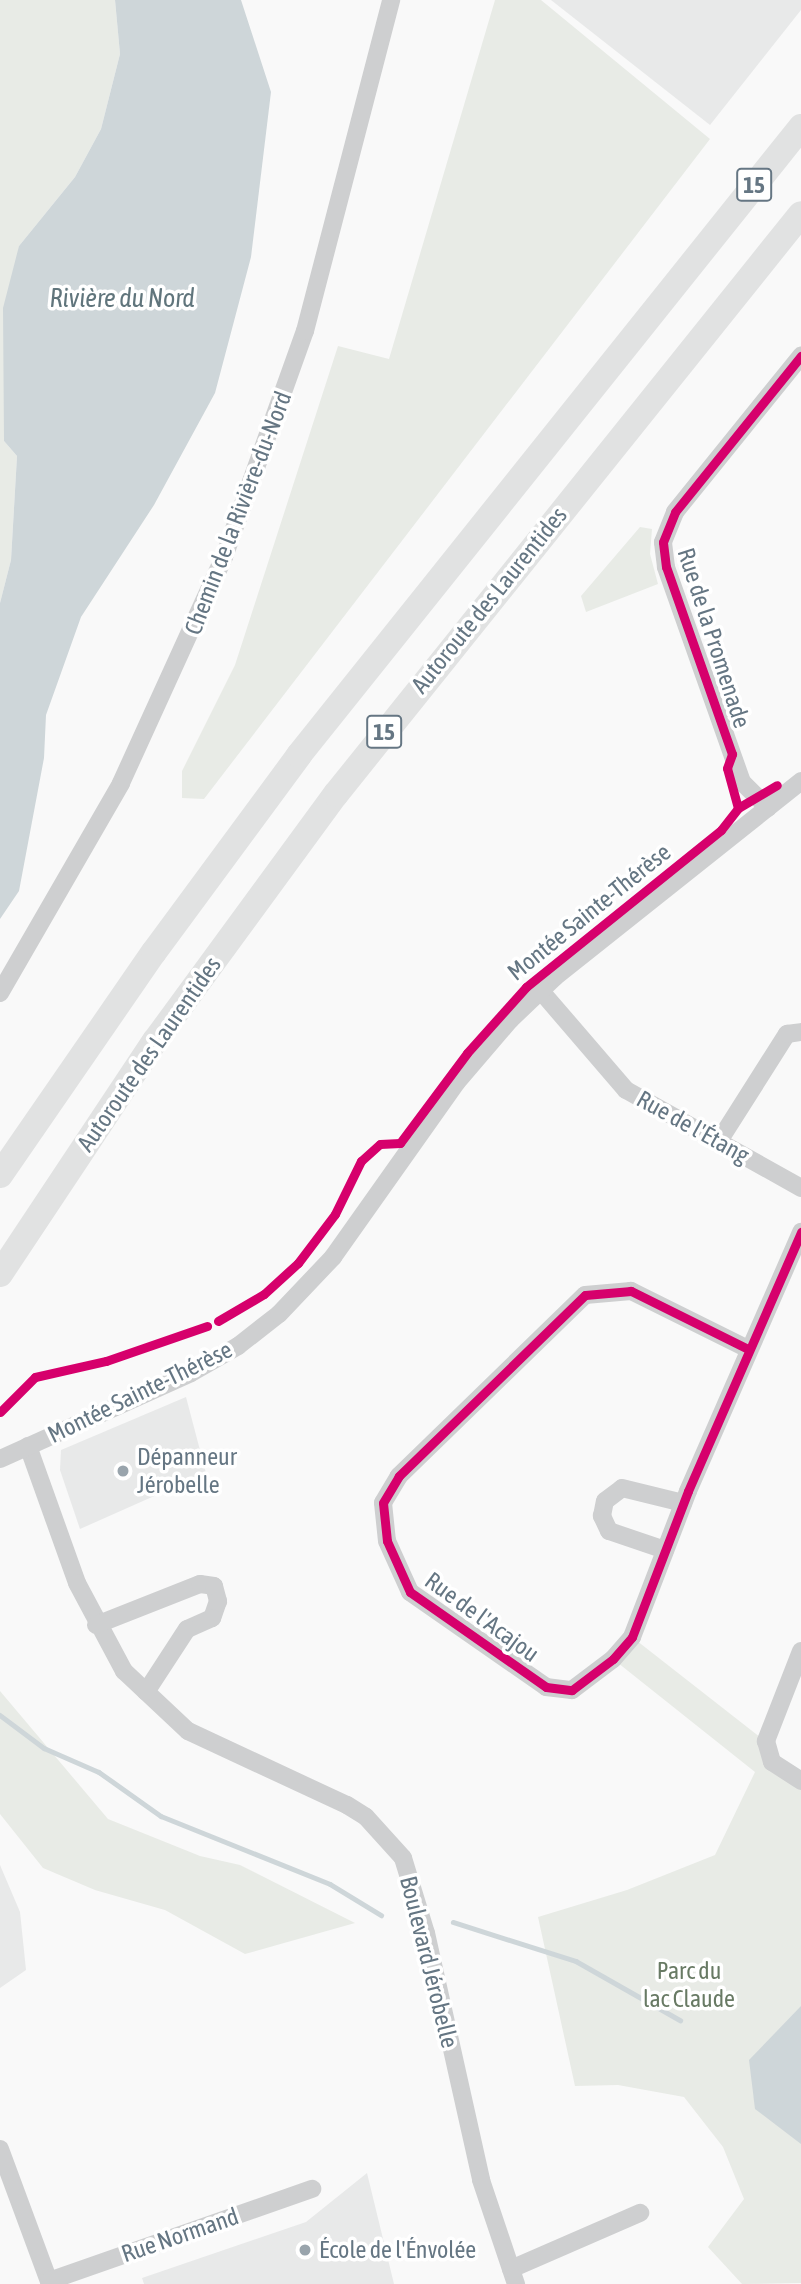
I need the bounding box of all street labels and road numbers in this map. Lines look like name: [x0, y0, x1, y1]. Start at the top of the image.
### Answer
road number: 15: [735, 166, 773, 204]
street label: Chemin de la Rivière-du-Nord: [178, 387, 298, 639]
street label: Autoroute des Laurentides: [405, 501, 573, 699]
street label: Rue de la Promenade: [671, 544, 757, 732]
road number: 15: [365, 712, 403, 752]
street label: Montée Sainte-Thérèse: [502, 837, 676, 987]
street label: Autoroute des Laurentides: [71, 951, 227, 1157]
street label: Rue de l'Étang: [632, 1084, 754, 1170]
street label: Montée Sainte-Thérèse: [43, 1335, 237, 1449]
street label: Rue de l'Acajou: [419, 1566, 545, 1668]
street label: Boulevard Jérobelle: [394, 1873, 464, 2051]
street label: Rue Normand: [118, 2202, 242, 2268]

